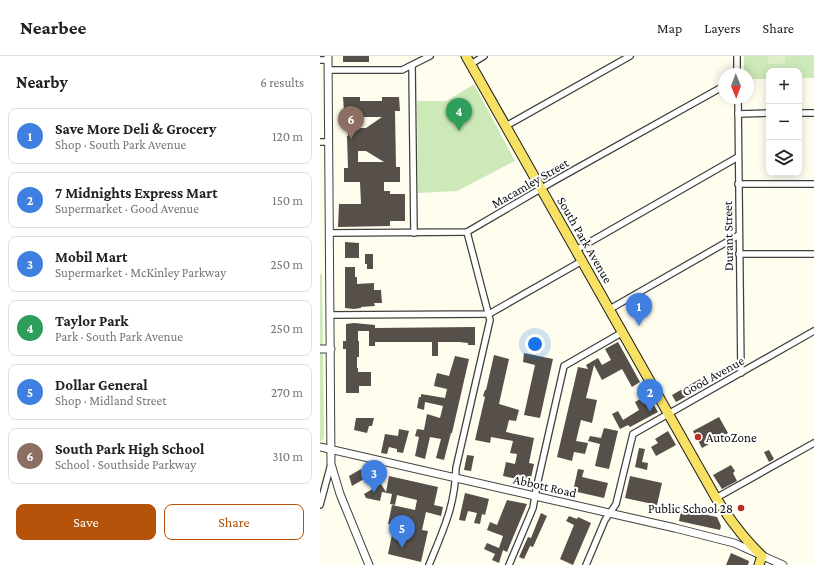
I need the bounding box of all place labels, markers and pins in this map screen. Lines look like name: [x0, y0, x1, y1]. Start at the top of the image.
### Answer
pin: 4: [446, 98, 472, 131]
pin: 6: [338, 106, 364, 139]
pin: 1: [626, 293, 652, 326]
pin: 2: [637, 379, 663, 412]
place label: AutoZone: [706, 430, 757, 445]
marker: AutoZone: [693, 432, 703, 442]
pin: 3: [361, 460, 387, 493]
place label: Public School 28: [648, 501, 733, 516]
marker: Public School 28: [736, 503, 746, 513]
pin: 5: [389, 515, 415, 548]

